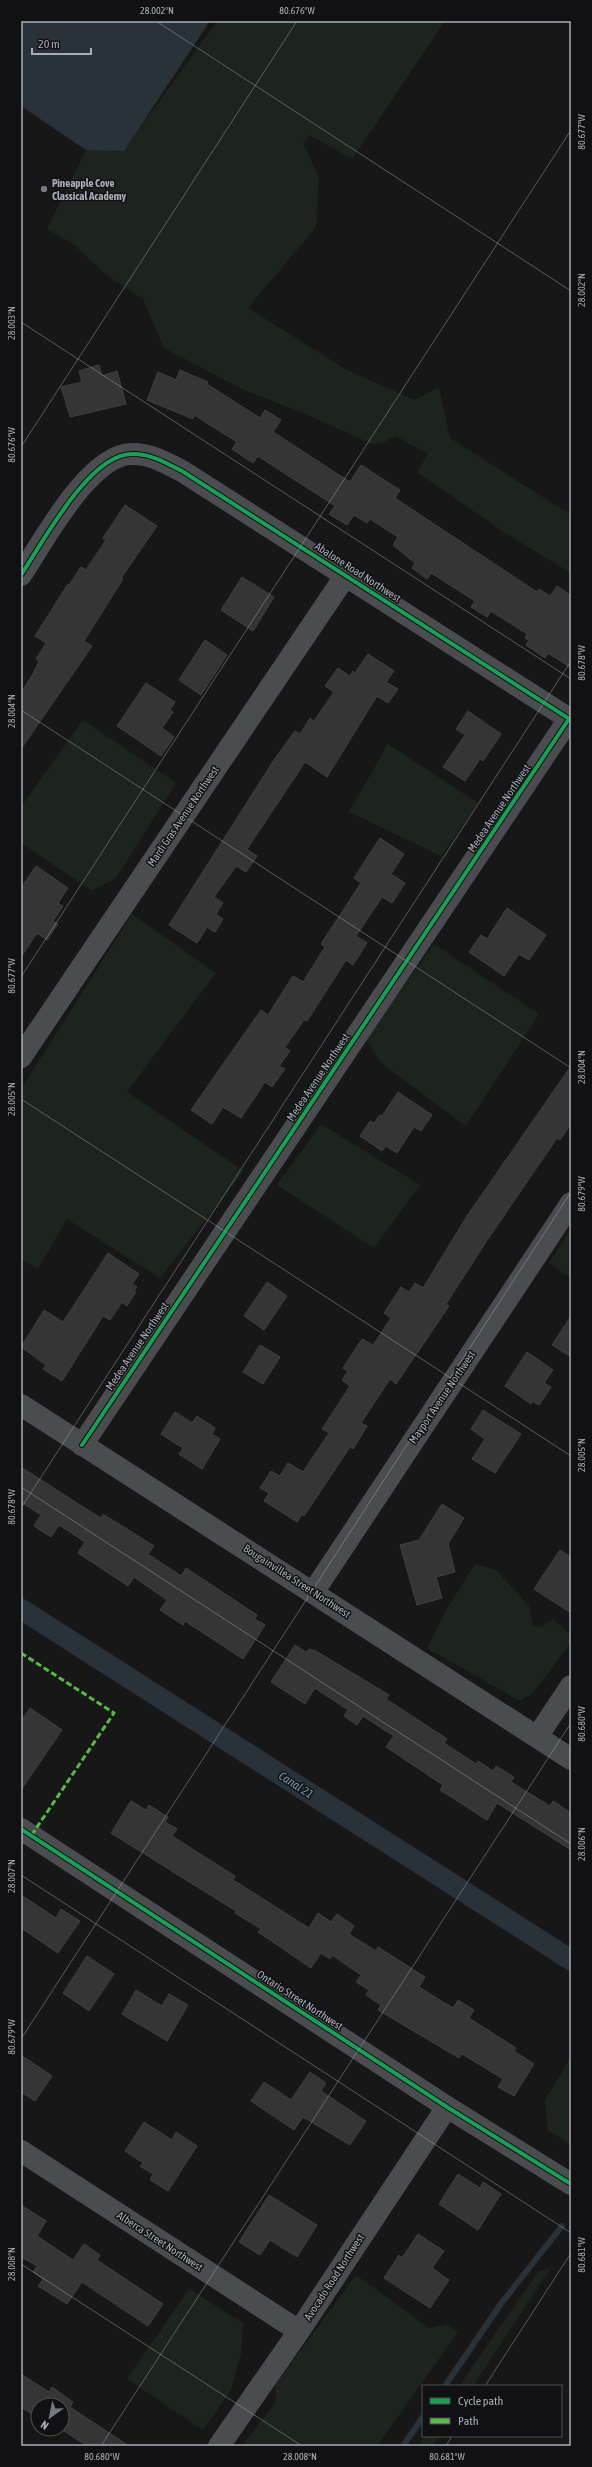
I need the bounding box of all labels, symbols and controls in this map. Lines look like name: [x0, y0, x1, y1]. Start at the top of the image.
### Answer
text: 28.002°N: [140, 5, 174, 16]
text: 80.676°W: [279, 5, 315, 16]
scale bar: [32, 30, 91, 56]
text: 20 m: [38, 37, 60, 51]
text: 80.677°W: [576, 114, 587, 150]
place label: Pineapple Cove Classical Academy: [52, 177, 127, 202]
marker: Pineapple Cove Classical Academy: [39, 184, 49, 194]
text: 28.002°N: [576, 273, 587, 307]
text: 28.003°N: [6, 306, 17, 340]
text: 80.676°W: [6, 427, 17, 463]
street label: Abalone Road Northwest: [313, 540, 403, 604]
text: 80.678°W: [576, 645, 587, 681]
text: 28.004°N: [6, 694, 17, 728]
street label: Medea Avenue Northwest: [465, 762, 533, 854]
street label: Mardi Gras Avenue Northwest: [145, 764, 221, 868]
text: 80.677°W: [6, 958, 17, 994]
street label: Medea Avenue Northwest: [284, 1031, 352, 1123]
text: 28.004°N: [576, 1050, 587, 1084]
text: 28.005°N: [6, 1082, 17, 1116]
text: 80.679°W: [576, 1176, 587, 1212]
street label: Medea Avenue Northwest: [103, 1300, 171, 1392]
street label: Mayport Avenue Northwest: [407, 1348, 477, 1446]
text: 28.005°N: [576, 1438, 587, 1472]
text: 80.678°W: [6, 1489, 17, 1525]
street label: Bougainvillea Street Northwest: [241, 1542, 353, 1620]
text: 80.680°W: [576, 1706, 587, 1742]
water label: Canal 21: [276, 1769, 316, 1801]
text: 28.006°N: [576, 1827, 587, 1861]
text: 28.007°N: [6, 1859, 17, 1893]
street label: Ontario Street Northwest: [255, 1968, 345, 2032]
text: 80.679°W: [6, 2019, 17, 2055]
street label: Alberca Street Northwest: [115, 2209, 205, 2273]
street label: Avocado Road Northwest: [302, 2232, 366, 2322]
text: 80.681°W: [576, 2237, 587, 2273]
text: 28.008°N: [6, 2247, 17, 2281]
legend: [422, 2385, 562, 2437]
text: Cycle path: [458, 2394, 503, 2408]
north arrow: [30, 2397, 70, 2437]
text: Path: [458, 2414, 479, 2428]
text: N: [39, 2419, 51, 2432]
text: 80.680°W: [84, 2451, 120, 2462]
text: 28.008°N: [283, 2451, 317, 2462]
text: 80.681°W: [429, 2451, 465, 2462]

